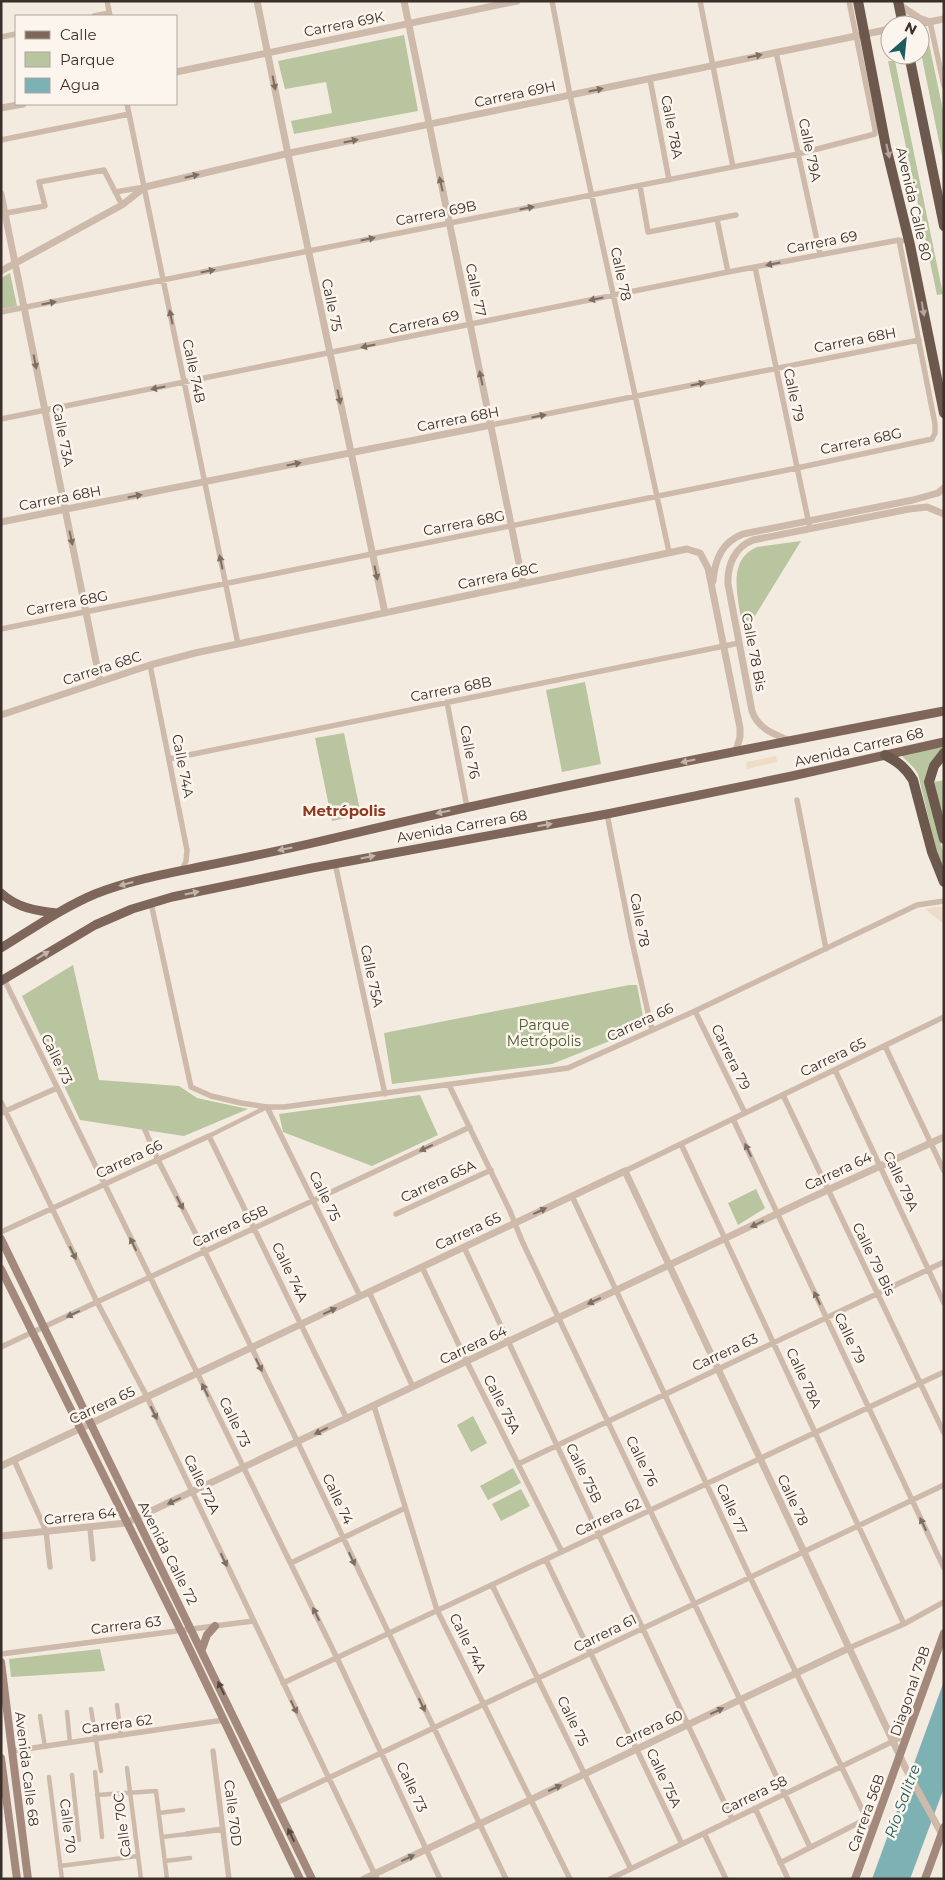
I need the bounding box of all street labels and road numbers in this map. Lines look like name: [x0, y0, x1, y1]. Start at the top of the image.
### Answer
street label: Carrera 69K: [302, 7, 386, 41]
street label: Carrera 69H: [473, 77, 557, 111]
street label: Calle 78A: [657, 94, 687, 161]
street label: Calle 79A: [794, 117, 826, 184]
street label: Avenida Calle 80: [892, 145, 936, 263]
street label: Carrera 69B: [394, 196, 478, 230]
street label: Carrera 69: [785, 226, 859, 258]
street label: Calle 78: [607, 245, 635, 303]
street label: Calle 77: [462, 262, 490, 318]
street label: Calle 75: [318, 277, 346, 333]
street label: Carrera 69: [387, 306, 461, 338]
street label: Carrera 68H: [812, 323, 898, 357]
street label: Calle 74B: [178, 337, 210, 405]
street label: Calle 79: [780, 366, 808, 424]
street label: Calle 73A: [48, 402, 78, 469]
street label: Carrera 68H: [415, 402, 501, 436]
street label: Carrera 68G: [819, 424, 903, 458]
street label: Carrera 68H: [17, 481, 103, 515]
street label: Carrera 68G: [422, 506, 506, 540]
street label: Carrera 68C: [456, 559, 540, 593]
street label: Carrera 68G: [25, 586, 109, 620]
street label: Calle 78 Bis: [738, 611, 770, 693]
street label: Carrera 68C: [60, 647, 144, 689]
street label: Carrera 68B: [409, 672, 493, 706]
street label: Avenida Carrera 68: [793, 723, 925, 771]
street label: Calle 76: [456, 724, 484, 781]
street label: Calle 74A: [168, 733, 198, 800]
street label: Avenida Carrera 68: [395, 806, 529, 846]
street label: Calle 78: [626, 891, 654, 949]
street label: Calle 75A: [357, 943, 388, 1010]
street label: Carrera 66: [604, 999, 677, 1045]
street label: Carrera 79: [707, 1021, 755, 1093]
street label: Calle 73: [37, 1031, 77, 1087]
street label: Carrera 65: [797, 1033, 869, 1081]
street label: Carrera 66: [93, 1136, 166, 1182]
street label: Carrera 64: [801, 1147, 875, 1194]
street label: Calle 79A: [879, 1148, 923, 1215]
street label: Carrera 65A: [398, 1155, 479, 1206]
street label: Calle 75: [305, 1168, 345, 1224]
street label: Carrera 65B: [189, 1201, 271, 1251]
street label: Carrera 65: [432, 1208, 504, 1254]
street label: Calle 79 Bis: [849, 1219, 900, 1299]
street label: Calle 74A: [268, 1239, 313, 1306]
street label: Calle 79: [830, 1309, 870, 1367]
street label: Carrera 64: [436, 1321, 510, 1368]
street label: Carrera 63: [689, 1329, 761, 1375]
street label: Calle 78A: [782, 1345, 826, 1412]
street label: Calle 75A: [480, 1372, 525, 1437]
street label: Carrera 65: [66, 1382, 138, 1428]
street label: Calle 73: [215, 1394, 255, 1450]
street label: Calle 76: [622, 1433, 662, 1490]
street label: Calle 75B: [562, 1440, 606, 1506]
street label: Calle 72A: [180, 1451, 225, 1518]
street label: Calle 74: [318, 1471, 358, 1528]
street label: Calle 78: [773, 1471, 813, 1529]
street label: Calle 77: [712, 1481, 752, 1537]
street label: Carrera 62: [572, 1494, 644, 1540]
street label: Avenida Calle 72: [134, 1498, 202, 1608]
street label: Carrera 64: [43, 1503, 118, 1529]
street label: Calle 74A: [445, 1610, 491, 1677]
street label: Carrera 61: [570, 1610, 640, 1656]
street label: Carrera 63: [90, 1612, 162, 1638]
street label: Diagonal 79B: [886, 1643, 934, 1739]
street label: Calle 75: [553, 1693, 593, 1749]
street label: Carrera 60: [612, 1706, 686, 1752]
street label: Carrera 62: [81, 1710, 153, 1738]
street label: Avenida Calle 68: [11, 1711, 43, 1827]
street label: Calle 75A: [642, 1745, 686, 1812]
street label: Calle 73: [392, 1759, 432, 1815]
street label: Carrera 58: [718, 1771, 790, 1819]
street label: Carrera 56B: [844, 1772, 888, 1854]
street label: Calle 70D: [220, 1779, 246, 1847]
street label: Calle 70C: [109, 1792, 135, 1858]
street label: Calle 70: [56, 1798, 80, 1854]

